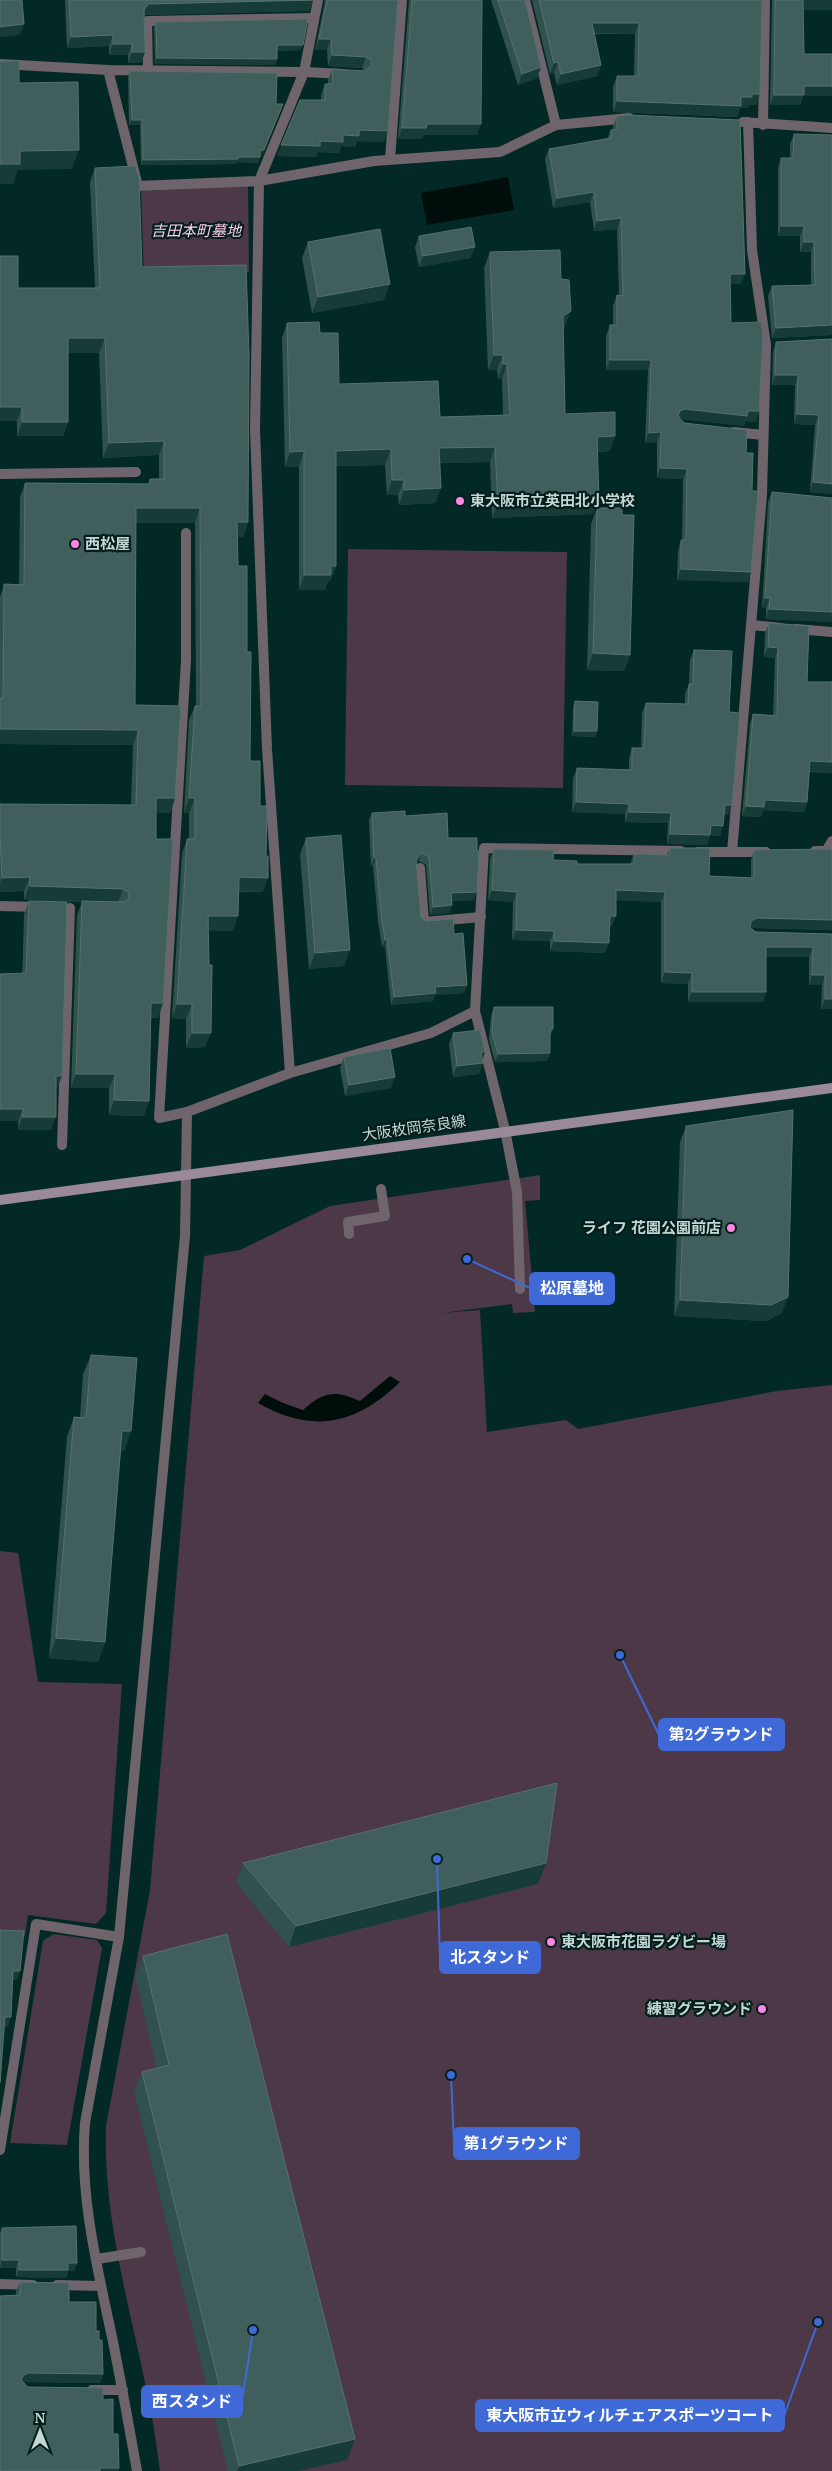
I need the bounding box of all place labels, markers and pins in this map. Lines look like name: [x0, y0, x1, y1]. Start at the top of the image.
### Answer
place label: 東大阪市立英田北小学校: [470, 490, 635, 510]
marker: 東大阪市立英田北小学校: [454, 495, 466, 507]
place label: 西松屋: [85, 533, 130, 553]
marker: 西松屋: [69, 538, 81, 550]
place label: ライフ 花園公園前店: [582, 1217, 721, 1237]
marker: ライフ 花園公園前店: [725, 1222, 737, 1234]
callout: 松原墓地: [530, 1273, 614, 1304]
callout: 第2グラウンド: [659, 1719, 784, 1750]
place label: 東大阪市花園ラグビー場: [561, 1931, 726, 1951]
marker: 東大阪市花園ラグビー場: [545, 1936, 557, 1948]
callout: 北スタンド: [440, 1942, 540, 1973]
place label: 練習グラウンド: [647, 1998, 752, 2018]
marker: 練習グラウンド: [756, 2003, 768, 2015]
callout: 第1グラウンド: [454, 2128, 579, 2159]
callout: 西スタンド: [142, 2386, 242, 2417]
callout: 東大阪市立ウィルチェアスポーツコート: [476, 2400, 784, 2431]

